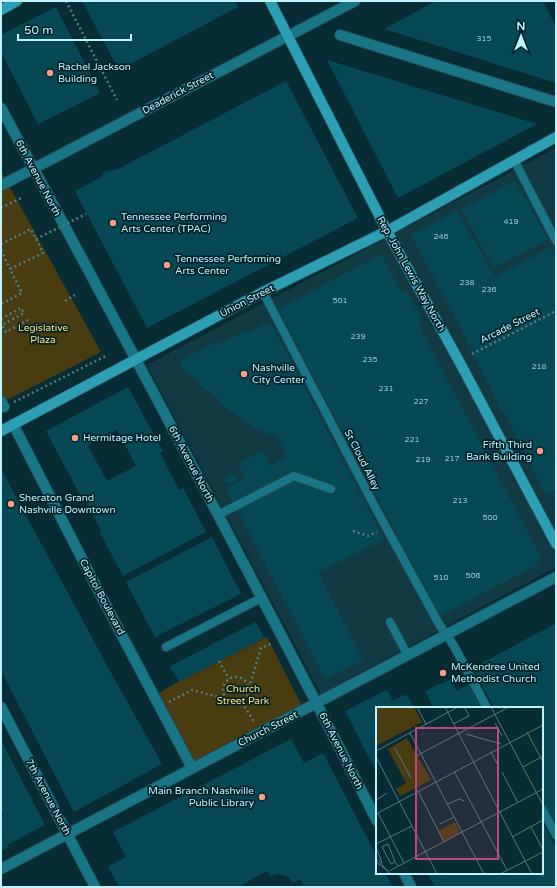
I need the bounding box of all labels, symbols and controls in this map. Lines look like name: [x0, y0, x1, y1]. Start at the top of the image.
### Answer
scale bar: [18, 16, 131, 42]
north arrow: [501, 16, 541, 56]
text: N: [517, 20, 525, 33]
text: 50 m: [24, 23, 53, 37]
house number: 315: [476, 34, 492, 43]
place label: Rachel Jackson Building: [58, 61, 131, 85]
marker: Rachel Jackson Building: [45, 68, 55, 78]
street label: Deaderick Street: [140, 69, 216, 117]
street label: 6th Avenue North: [13, 138, 63, 218]
place label: Tennessee Performing Arts Center (TPAC): [121, 211, 227, 235]
street label: Rep. John Lewis Way North: [374, 214, 448, 334]
house number: 419: [503, 217, 519, 226]
marker: Tennessee Performing Arts Center (TPAC): [108, 218, 118, 228]
house number: 246: [433, 232, 449, 241]
place label: Tennessee Performing Arts Center: [175, 253, 281, 277]
marker: Tennessee Performing Arts Center: [162, 260, 172, 270]
house number: 238: [459, 278, 475, 287]
street label: Union Street: [218, 282, 276, 320]
house number: 236: [481, 285, 497, 294]
house number: 501: [332, 296, 348, 305]
street label: Arcade Street: [478, 306, 542, 346]
park label: Legislative Plaza: [18, 322, 68, 346]
house number: 239: [350, 332, 366, 341]
house number: 235: [362, 355, 378, 364]
place label: Nashville City Center: [252, 362, 305, 386]
house number: 218: [531, 362, 547, 371]
marker: Nashville City Center: [239, 369, 249, 379]
house number: 231: [378, 384, 394, 393]
house number: 227: [413, 397, 429, 406]
street label: 6th Avenue North: [166, 424, 216, 504]
street label: St Cloud Alley: [342, 428, 383, 493]
place label: Hermitage Hotel: [83, 432, 161, 444]
marker: Hermitage Hotel: [70, 433, 80, 443]
house number: 221: [404, 435, 420, 444]
place label: Fifth Third Bank Building: [466, 439, 532, 463]
marker: Fifth Third Bank Building: [535, 446, 545, 456]
house number: 217: [444, 454, 460, 463]
house number: 219: [415, 455, 431, 464]
place label: Sheraton Grand Nashville Downtown: [19, 492, 115, 516]
house number: 213: [452, 496, 468, 505]
marker: Sheraton Grand Nashville Downtown: [6, 499, 16, 509]
house number: 500: [482, 513, 498, 522]
street label: Capitol Boulevard: [77, 557, 127, 637]
house number: 506: [465, 571, 481, 580]
house number: 510: [433, 573, 449, 582]
place label: McKendree United Methodist Church: [451, 661, 540, 685]
marker: McKendree United Methodist Church: [438, 668, 448, 678]
park label: Church Street Park: [217, 683, 270, 707]
inset map: [376, 707, 543, 874]
street label: Church Street: [236, 709, 300, 749]
street label: 6th Avenue North: [316, 710, 366, 792]
street label: 7th Avenue North: [23, 757, 73, 837]
place label: Main Branch Nashville Public Library: [148, 785, 255, 809]
marker: Main Branch Nashville Public Library: [257, 792, 267, 802]

